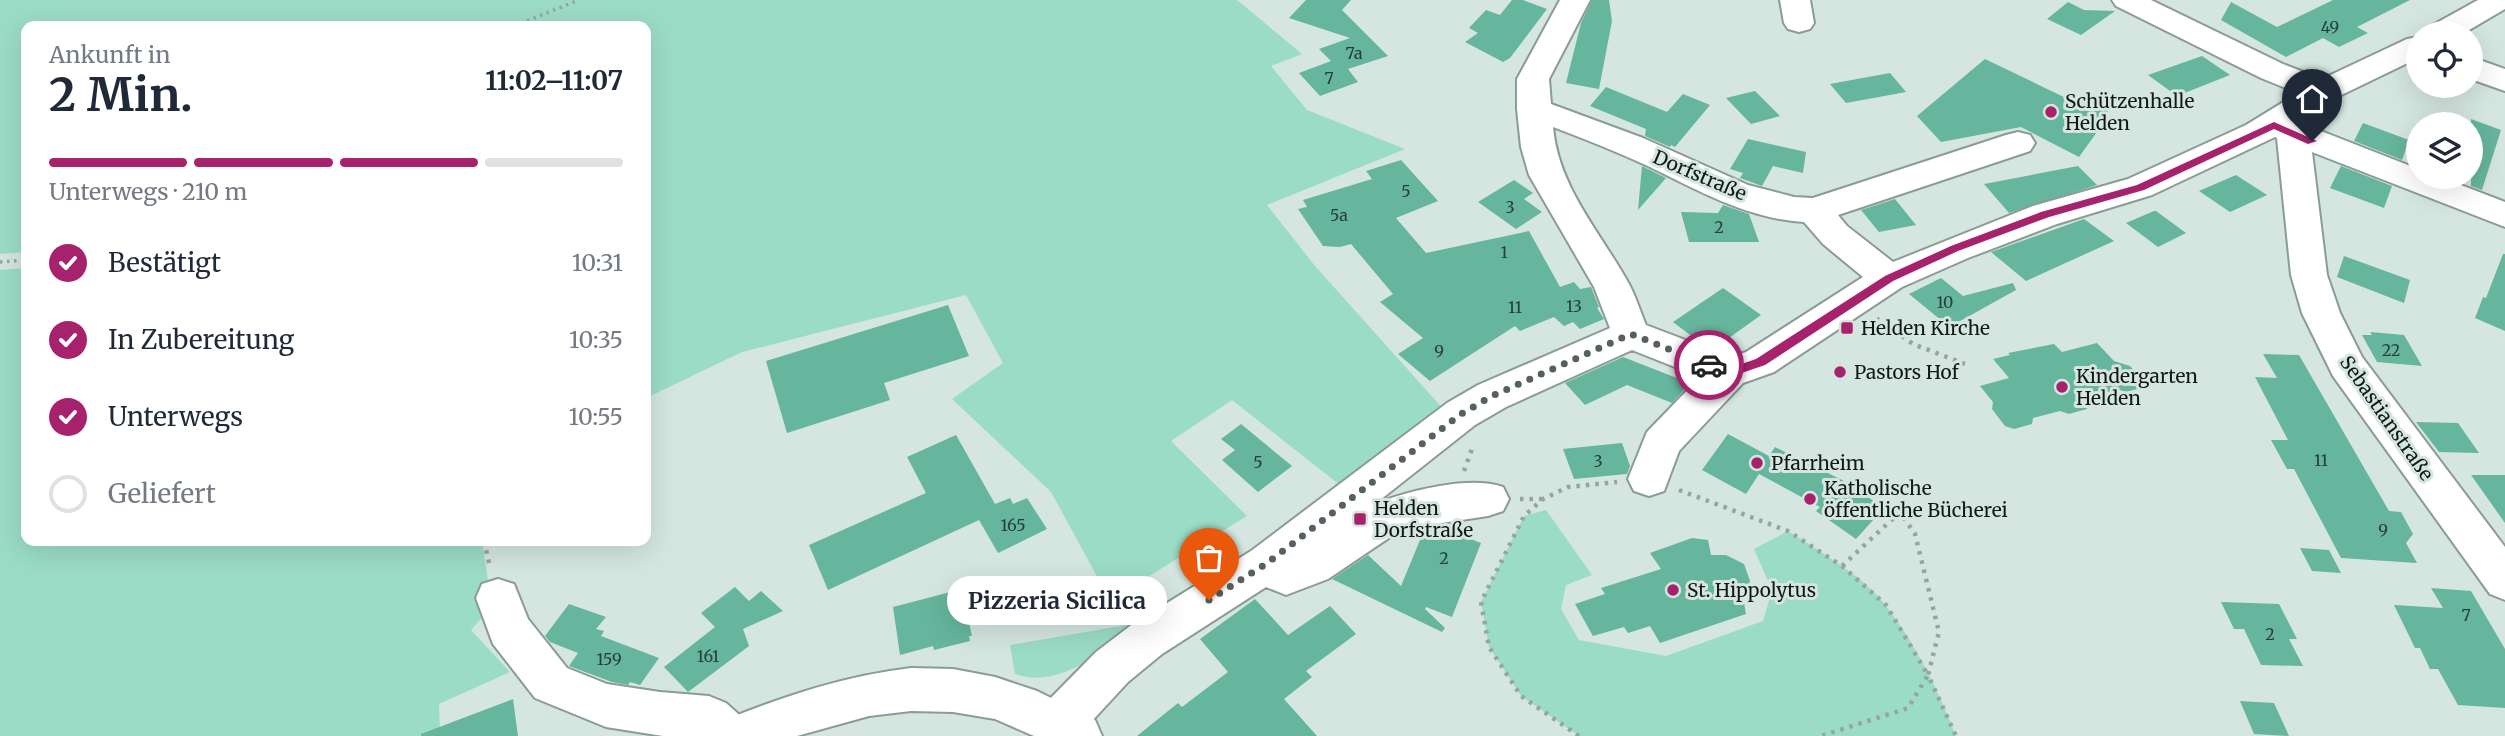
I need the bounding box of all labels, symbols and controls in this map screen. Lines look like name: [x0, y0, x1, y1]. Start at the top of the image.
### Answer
house number: 49: [2321, 17, 2339, 37]
map controls: [2406, 21, 2483, 189]
button: locate: [2406, 21, 2483, 98]
text: Ankunft in: [49, 40, 171, 69]
house number: 7a: [1345, 43, 1363, 63]
text: 11:02–11:07: [485, 64, 623, 97]
text: 2 Min.: [49, 66, 193, 124]
house number: 7: [1324, 68, 1334, 88]
pin: [2282, 69, 2342, 141]
icon: home: [2293, 80, 2331, 118]
place label: Schützenhalle Helden: [2065, 89, 2194, 135]
marker: Schützenhalle Helden: [2043, 104, 2059, 120]
button: layers: [2406, 112, 2483, 189]
street label: Dorfstraße: [1650, 145, 1750, 205]
text: Unterwegs · 210 m: [49, 177, 247, 206]
house number: 5: [1401, 181, 1411, 201]
house number: 3: [1505, 197, 1515, 217]
house number: 5a: [1330, 205, 1348, 225]
house number: 2: [1714, 217, 1724, 237]
house number: 1: [1500, 242, 1508, 262]
icon: check: [49, 244, 87, 282]
text: Bestätigt: [108, 246, 221, 279]
text: 10:31: [572, 248, 623, 277]
house number: 10: [1937, 292, 1953, 312]
house number: 13: [1566, 296, 1582, 316]
house number: 11: [1508, 297, 1522, 317]
place label: Helden Kirche: [1861, 316, 1990, 340]
marker: Helden Kirche: [1839, 320, 1855, 336]
icon: check: [49, 321, 87, 359]
text: In Zubereitung: [108, 323, 294, 356]
text: 10:35: [569, 325, 623, 354]
courier: [1674, 330, 1744, 400]
house number: 22: [2382, 340, 2400, 360]
house number: 9: [1434, 341, 1444, 361]
icon: car: [1690, 346, 1728, 384]
street label: Sebastianstraße: [2335, 351, 2439, 485]
place label: Pastors Hof: [1854, 360, 1960, 384]
marker: Pastors Hof: [1832, 364, 1848, 380]
place label: Kindergarten Helden: [2076, 364, 2198, 410]
marker: Kindergarten Helden: [2054, 379, 2070, 395]
icon: check: [49, 398, 87, 436]
text: Unterwegs: [108, 400, 243, 433]
text: 10:55: [569, 402, 623, 431]
house number: 11: [2314, 450, 2328, 470]
house number: 3: [1593, 451, 1603, 471]
place label: Pfarrheim: [1771, 451, 1865, 475]
house number: 5: [1253, 452, 1263, 472]
marker: Pfarrheim: [1749, 455, 1765, 471]
place label: Katholische öffentliche Bücherei: [1824, 476, 2008, 522]
text: Geliefert: [108, 477, 216, 510]
marker: Katholische öffentliche Bücherei: [1802, 491, 1818, 507]
place label: Helden Dorfstraße: [1374, 496, 1473, 542]
marker: Helden Dorfstraße: [1352, 511, 1368, 527]
house number: 165: [1001, 515, 1025, 535]
house number: 9: [2378, 520, 2388, 540]
pin: [1179, 528, 1239, 600]
icon: bag: [1190, 539, 1228, 577]
house number: 2: [1439, 548, 1449, 568]
callout: Pizzeria Sicilica: [946, 576, 1167, 624]
place label: St. Hippolytus: [1687, 578, 1816, 602]
marker: St. Hippolytus: [1665, 582, 1681, 598]
text: Pizzeria Sicilica: [968, 586, 1146, 615]
house number: 7: [2461, 605, 2471, 625]
house number: 2: [2265, 624, 2275, 644]
house number: 161: [697, 646, 719, 666]
house number: 159: [596, 649, 622, 669]

